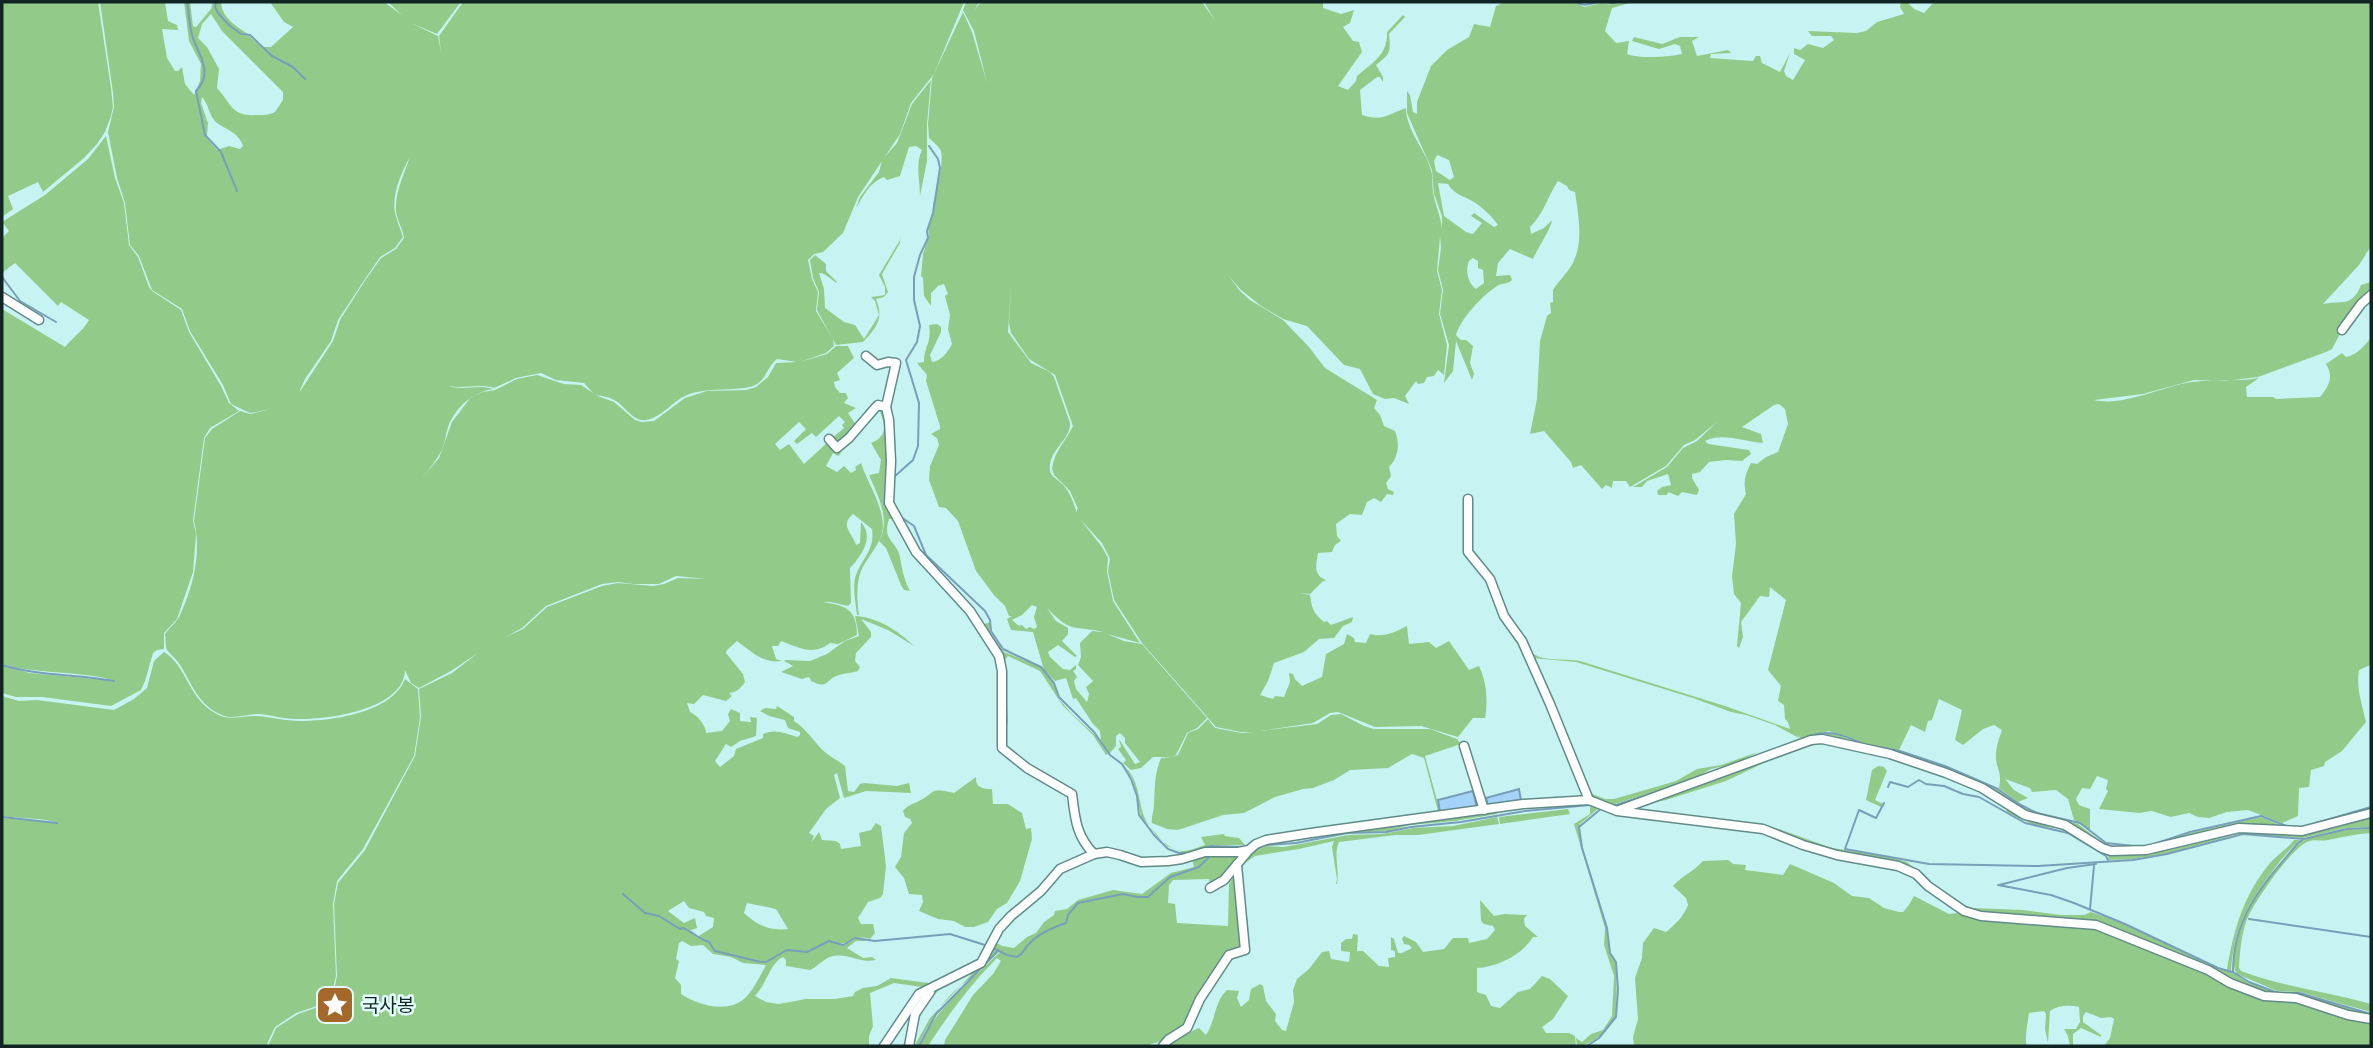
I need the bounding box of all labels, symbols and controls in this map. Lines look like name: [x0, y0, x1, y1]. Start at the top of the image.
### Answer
place icon: 국사봉: [314, 984, 356, 1026]
place label: 국사봉: [362, 993, 414, 1017]

